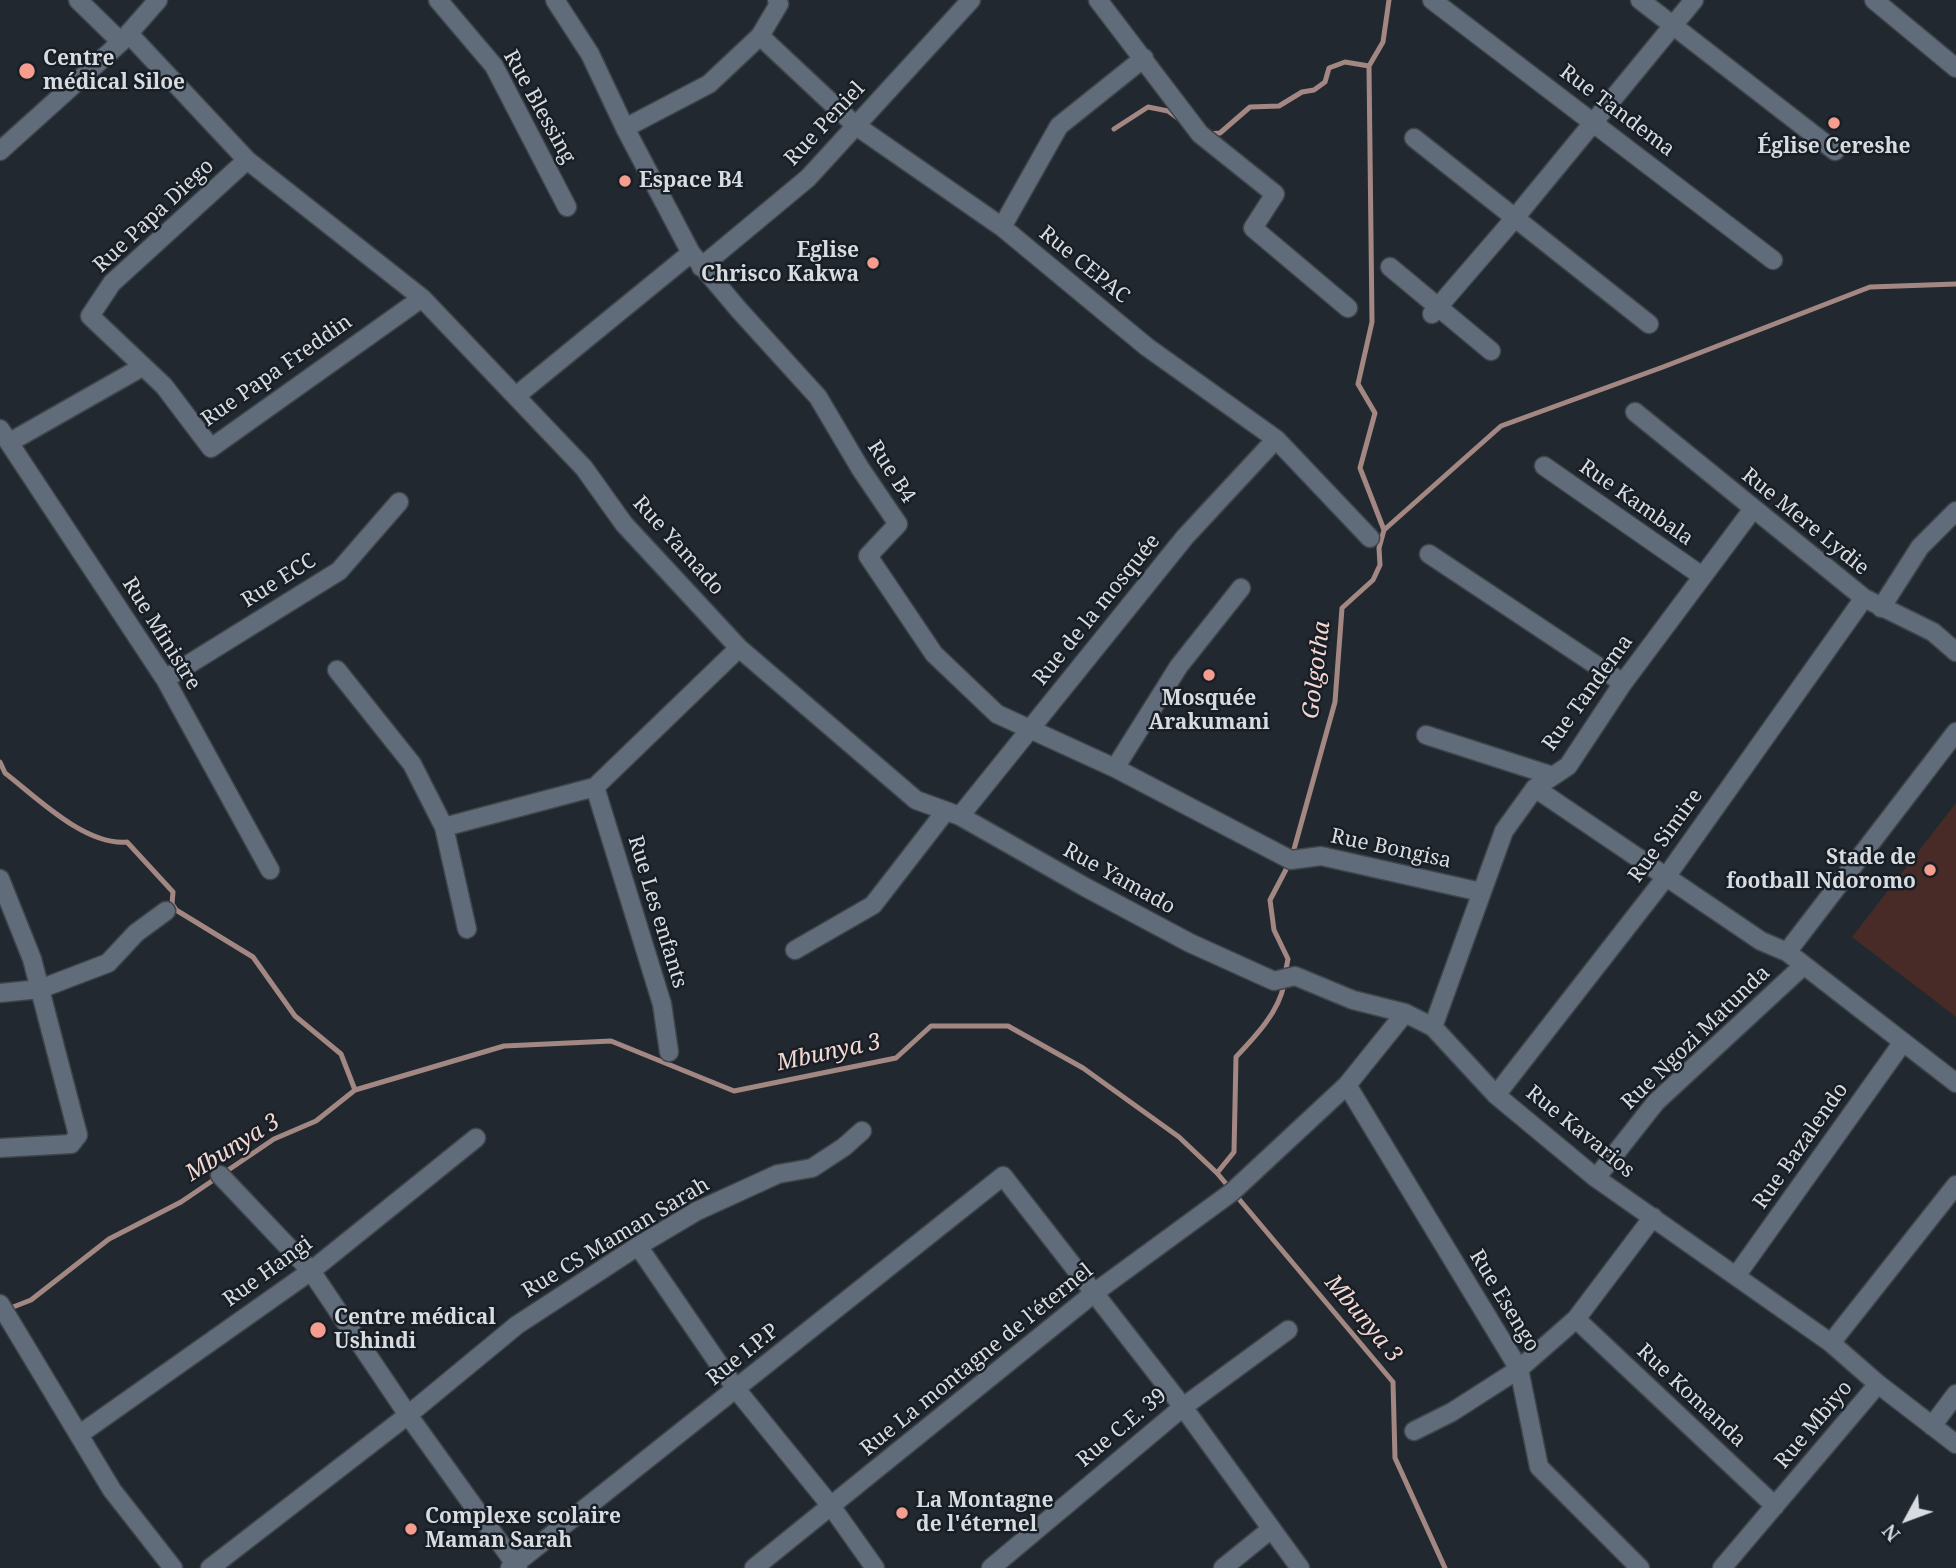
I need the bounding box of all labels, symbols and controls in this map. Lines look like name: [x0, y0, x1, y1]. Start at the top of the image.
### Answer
place label: Centre médical Siloe: [43, 46, 185, 96]
street label: Rue Blessing: [497, 46, 581, 168]
street label: Rue Tandema: [1555, 60, 1679, 162]
marker: Centre médical Siloe: [17, 61, 37, 81]
street label: Rue Peniel: [780, 77, 870, 171]
marker: Église Cereshe: [1826, 115, 1842, 131]
place label: Église Cereshe: [1757, 134, 1911, 160]
street label: Rue Papa Diego: [89, 154, 219, 278]
place label: Espace B4: [639, 168, 743, 194]
marker: Espace B4: [617, 173, 633, 189]
street label: Rue CEPAC: [1034, 221, 1134, 309]
place label: Eglise Chrisco Kakwa: [701, 238, 859, 288]
marker: Eglise Chrisco Kakwa: [865, 255, 881, 271]
street label: Rue Papa Freddin: [197, 310, 357, 432]
street label: Rue B4: [862, 436, 920, 508]
street label: Rue Kambala: [1574, 454, 1698, 552]
street label: Rue Mere Lydie: [1736, 463, 1874, 581]
street label: Rue Yamado: [627, 491, 729, 601]
street label: Rue de la mosquée: [1028, 529, 1166, 691]
street label: Rue ECC: [237, 548, 321, 614]
street label: Rue Ministre: [116, 573, 206, 695]
water label: Golgotha: [1297, 620, 1337, 720]
street label: Rue Tandema: [1537, 630, 1639, 756]
marker: Mosquée Arakumani: [1201, 667, 1217, 683]
place label: Mosquée Arakumani: [1148, 686, 1270, 736]
street label: Rue Simire: [1624, 784, 1708, 888]
street label: Rue Bongisa: [1328, 824, 1454, 874]
street label: Rue Les enfants: [622, 833, 692, 991]
street label: Rue Yamado: [1059, 838, 1179, 920]
place label: Stade de football Ndoromo: [1726, 845, 1916, 895]
marker: Stade de football Ndoromo: [1922, 862, 1938, 878]
street label: Rue Ngozi Matunda: [1617, 961, 1775, 1115]
water label: Mbunya 3: [774, 1028, 884, 1078]
street label: Rue Bazalendo: [1748, 1078, 1854, 1214]
street label: Rue Kavarios: [1521, 1081, 1639, 1183]
water label: Mbunya 3: [181, 1108, 285, 1188]
street label: Rue CS Maman Sarah: [518, 1172, 714, 1304]
street label: Rue Hangi: [219, 1231, 317, 1313]
street label: Rue Esengo: [1464, 1245, 1544, 1357]
street label: Rue La montagne de l'éternel: [856, 1258, 1098, 1462]
water label: Mbunya 3: [1318, 1270, 1408, 1368]
place label: Centre médical Ushindi: [334, 1305, 496, 1355]
street label: Rue I.P.P: [702, 1319, 784, 1391]
marker: Centre médical Ushindi: [308, 1320, 328, 1340]
street label: Rue Komanda: [1631, 1339, 1751, 1453]
street label: Rue Mbiyo: [1770, 1376, 1858, 1474]
street label: Rue C.E. 39: [1072, 1383, 1172, 1473]
north arrow: [1872, 1484, 1942, 1554]
place label: La Montagne de l'éternel: [916, 1488, 1054, 1538]
place label: Complexe scolaire Maman Sarah: [425, 1504, 621, 1554]
marker: La Montagne de l'éternel: [894, 1505, 910, 1521]
text: N: [1876, 1519, 1906, 1547]
marker: Complexe scolaire Maman Sarah: [403, 1521, 419, 1537]

